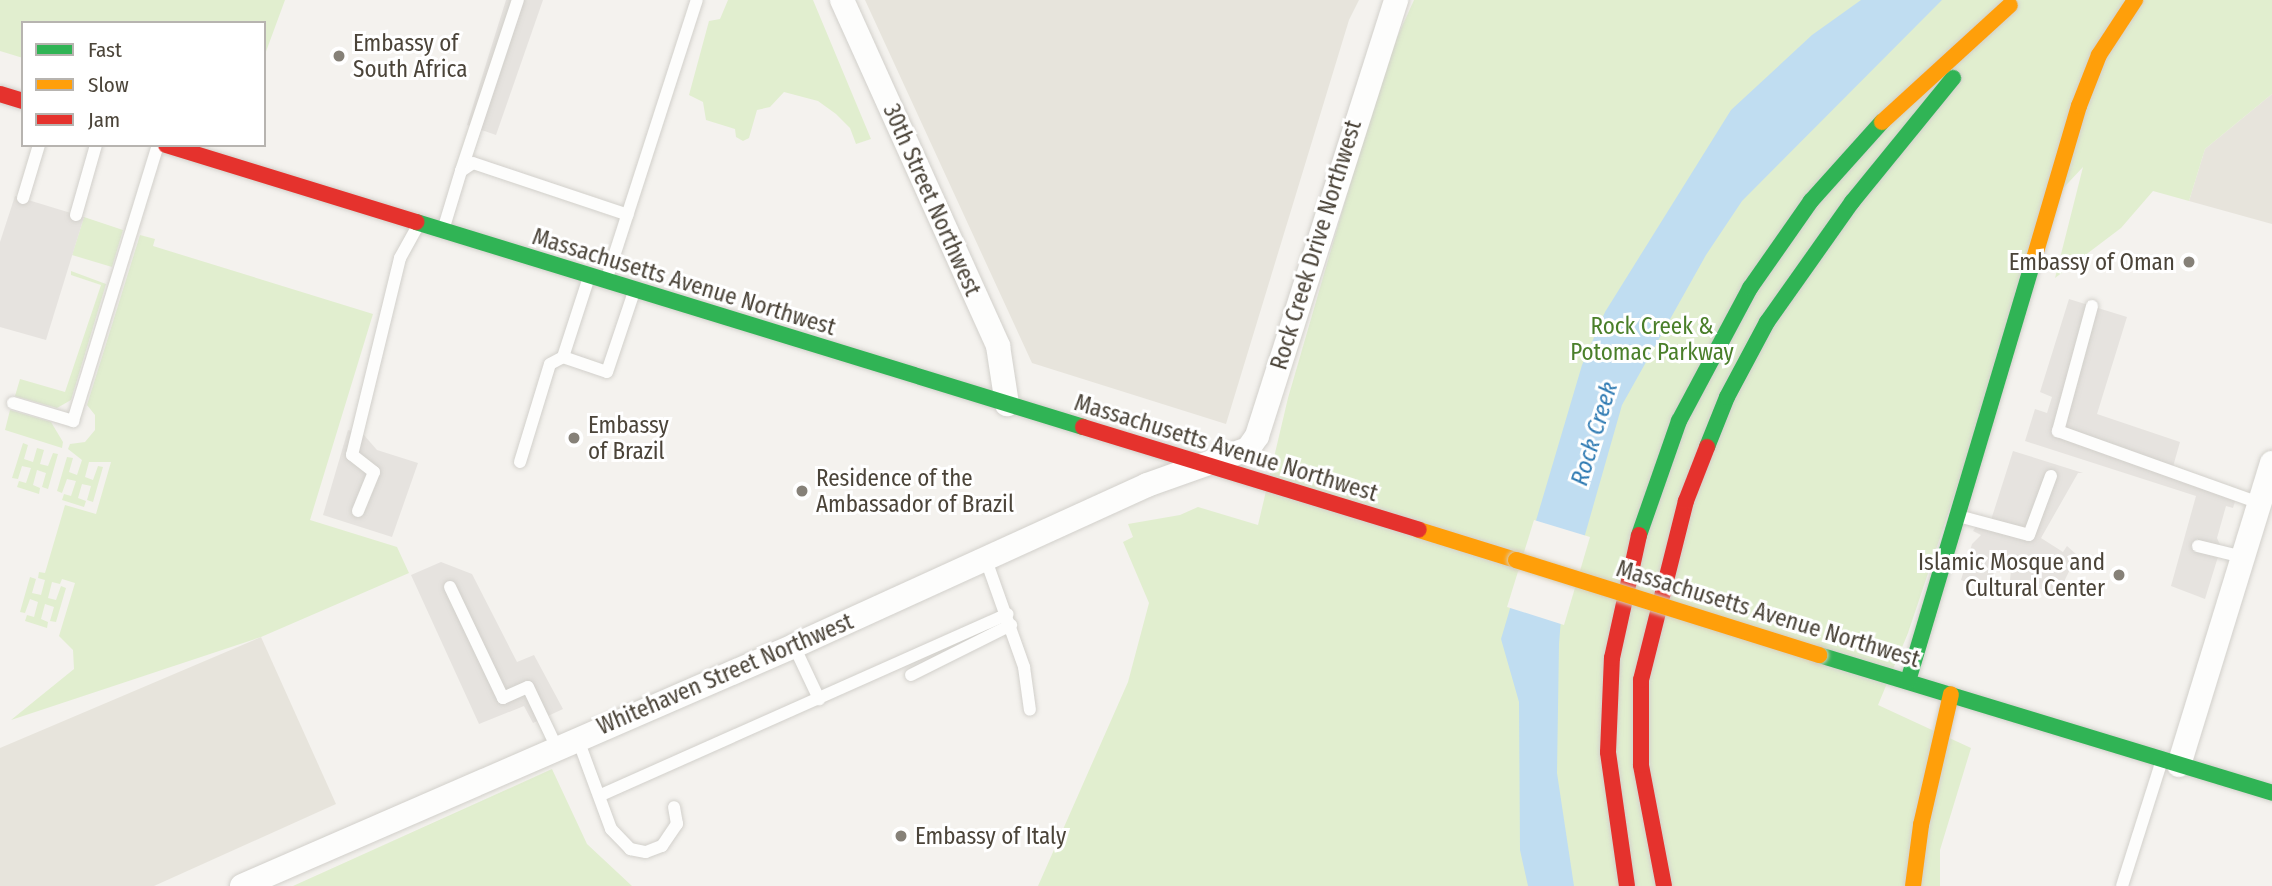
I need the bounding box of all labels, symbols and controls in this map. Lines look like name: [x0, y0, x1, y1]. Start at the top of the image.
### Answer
legend: [21, 21, 266, 147]
place label: Embassy of South Africa: [353, 29, 467, 83]
text: Fast: [88, 37, 122, 63]
marker: Embassy of South Africa: [331, 48, 347, 64]
text: Slow: [88, 72, 129, 98]
street label: 30th Street Northwest: [877, 100, 987, 300]
text: Jam: [88, 107, 120, 133]
street label: Rock Creek Drive Northwest: [1265, 117, 1367, 373]
street label: Massachusetts Avenue Northwest: [529, 223, 839, 341]
place label: Embassy of Oman: [2009, 248, 2175, 276]
marker: Embassy of Oman: [2181, 254, 2197, 270]
park label: Rock Creek & Potomac Parkway: [1570, 312, 1734, 366]
water label: Rock Creek: [1566, 379, 1624, 489]
street label: Massachusetts Avenue Northwest: [1071, 389, 1381, 507]
place label: Embassy of Brazil: [588, 411, 669, 465]
marker: Embassy of Brazil: [566, 430, 582, 446]
place label: Residence of the Ambassador of Brazil: [816, 464, 1014, 518]
marker: Residence of the Ambassador of Brazil: [794, 483, 810, 499]
place label: Islamic Mosque and Cultural Center: [1918, 548, 2105, 602]
street label: Massachusetts Avenue Northwest: [1613, 555, 1923, 673]
marker: Islamic Mosque and Cultural Center: [2111, 567, 2127, 583]
street label: Whitehaven Street Northwest: [593, 608, 857, 740]
place label: Embassy of Italy: [915, 822, 1066, 850]
marker: Embassy of Italy: [893, 828, 909, 844]

